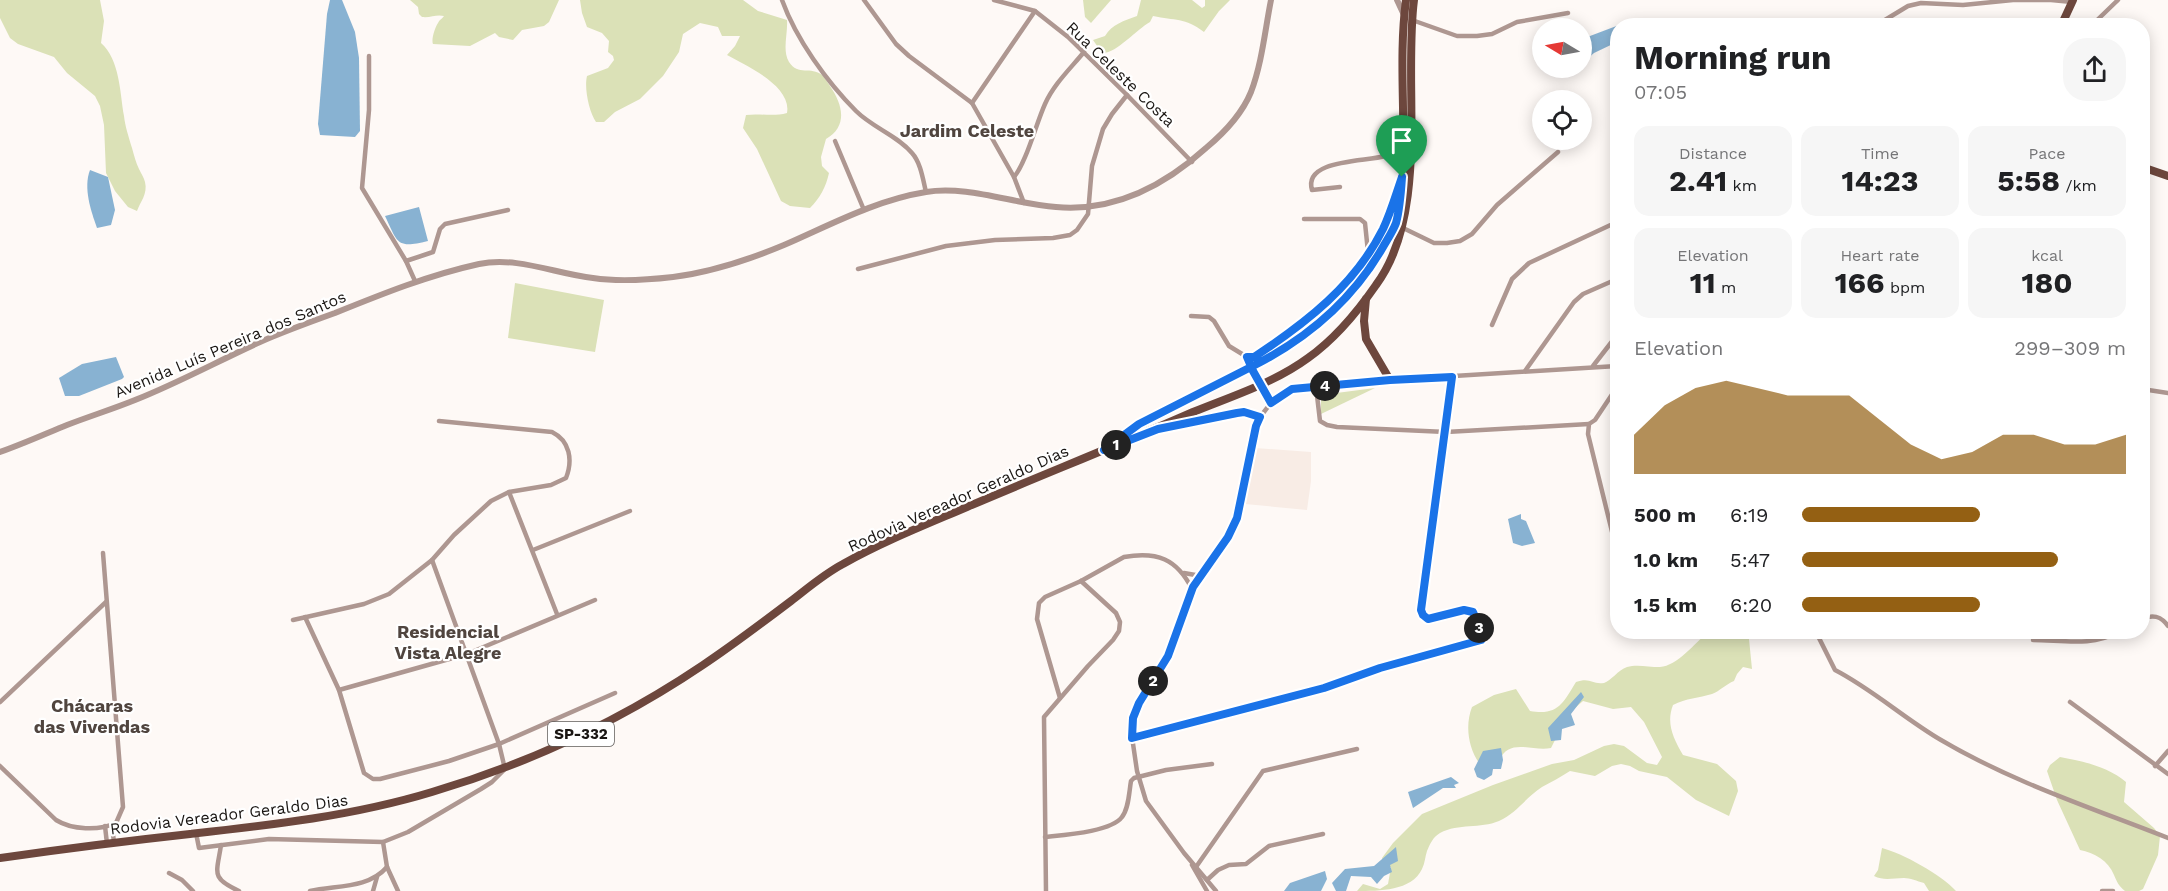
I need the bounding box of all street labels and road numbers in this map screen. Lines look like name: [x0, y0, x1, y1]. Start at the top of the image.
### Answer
street label: Rua Celeste Costa: [1062, 18, 1179, 131]
street label: Avenida Luís Pereira dos Santos: [112, 287, 349, 402]
street label: Rodovia Vereador Geraldo Dias: [845, 441, 1072, 556]
road number: SP-332: [548, 722, 614, 746]
street label: Rodovia Vereador Geraldo Dias: [109, 790, 349, 839]

